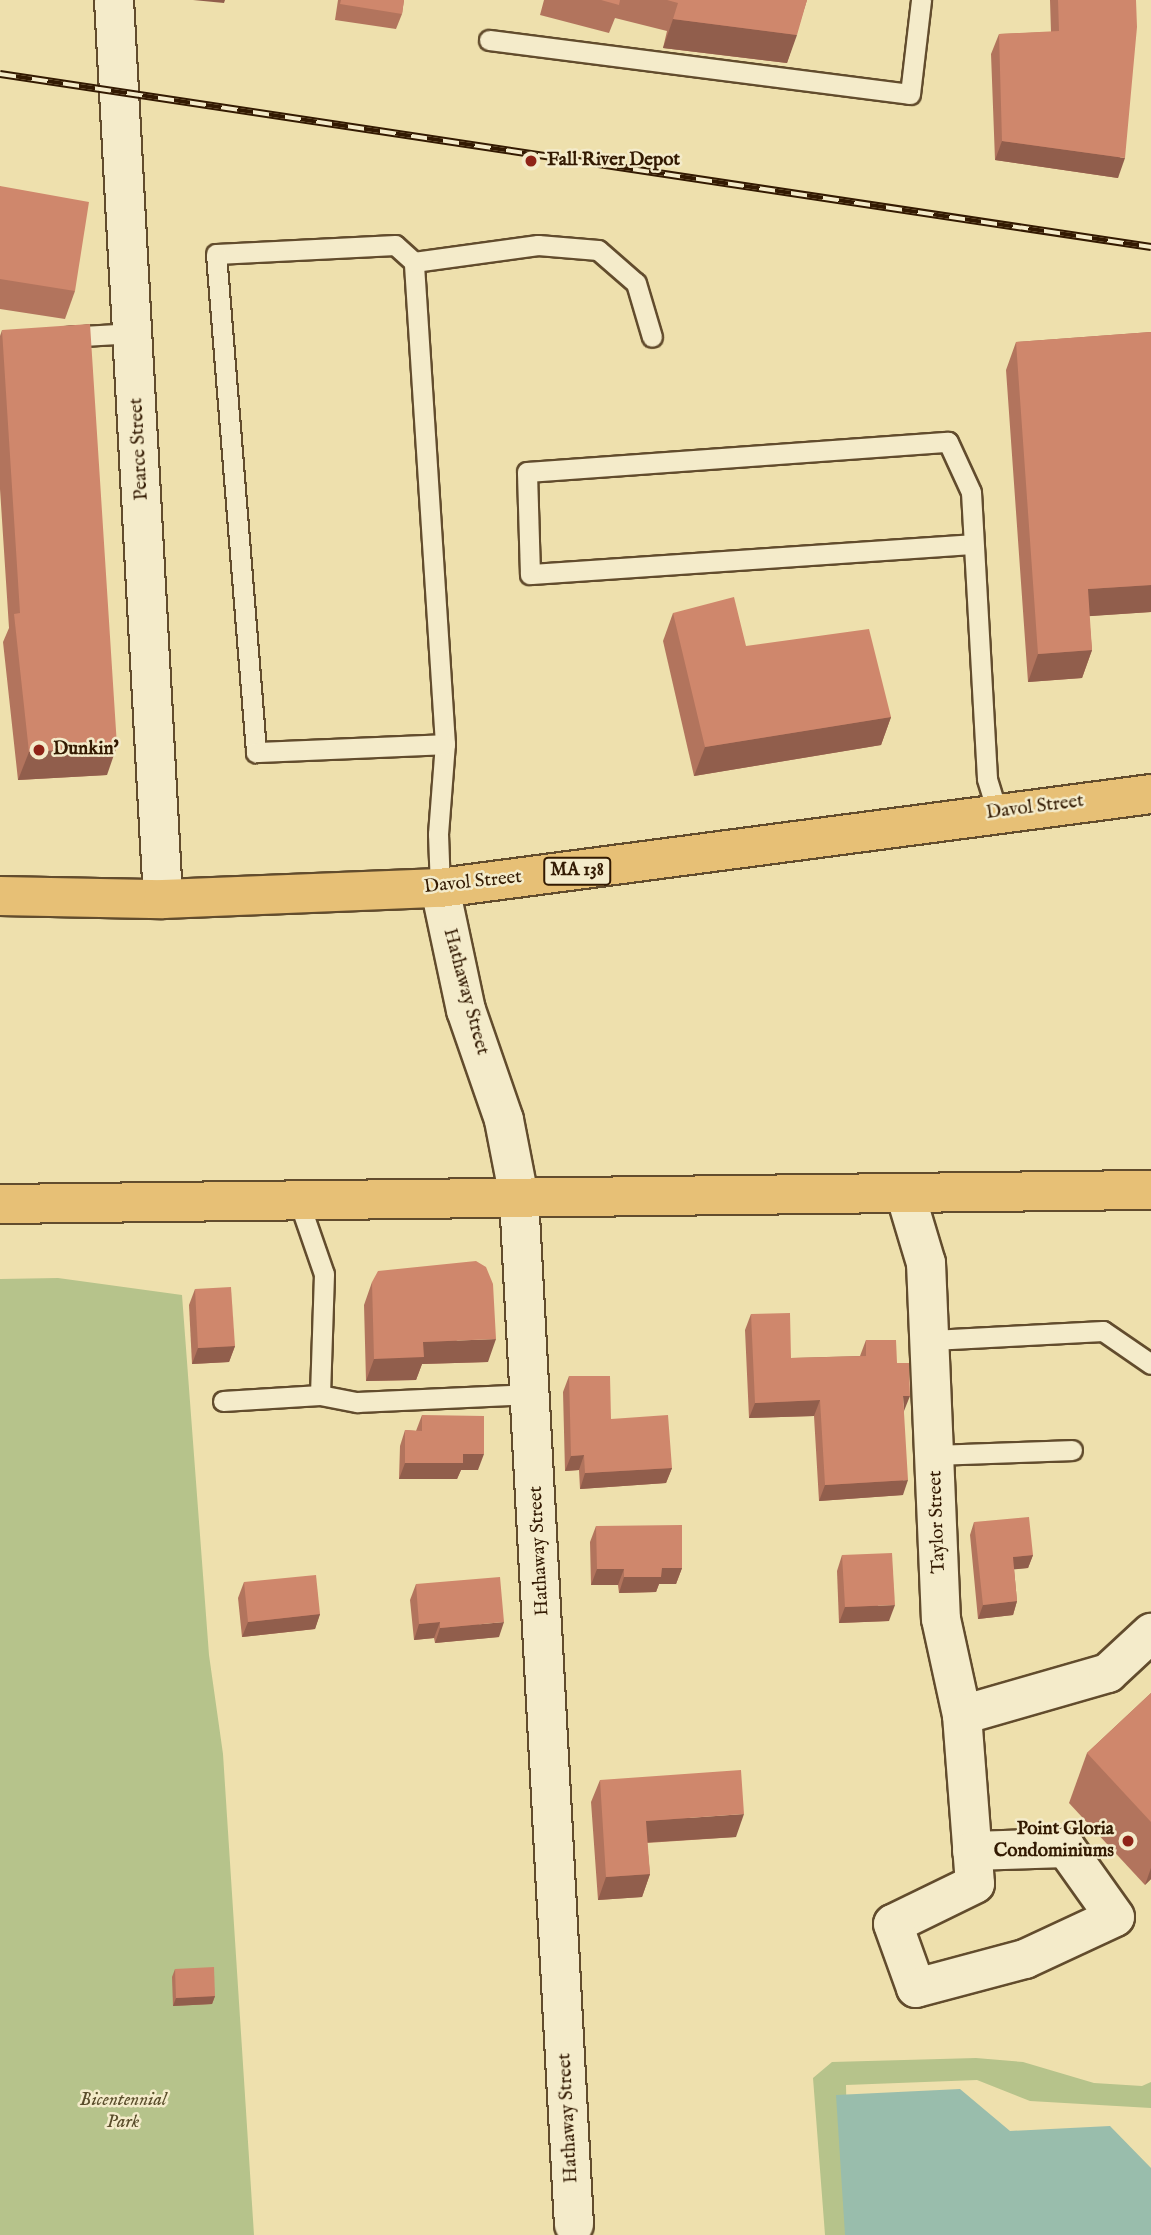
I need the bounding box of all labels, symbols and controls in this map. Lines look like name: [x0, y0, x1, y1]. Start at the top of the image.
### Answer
place label: Fall River Depot: [547, 150, 680, 172]
marker: Fall River Depot: [521, 151, 541, 171]
street label: Pearce Street: [126, 397, 154, 501]
place label: Dunkin': [53, 739, 119, 761]
marker: Dunkin': [31, 742, 47, 758]
street label: Davol Street: [985, 791, 1085, 825]
road number: MA 138: [542, 856, 612, 886]
street label: Davol Street: [423, 867, 523, 899]
street label: Hathaway Street: [437, 926, 493, 1058]
street label: Taylor Street: [925, 1470, 951, 1574]
street label: Hathaway Street: [525, 1485, 555, 1617]
place label: Point Gloria Condominiums: [994, 1819, 1114, 1863]
marker: Point Gloria Condominiums: [1120, 1833, 1136, 1849]
street label: Hathaway Street: [554, 2052, 584, 2184]
park label: Bicentennial Park: [80, 2090, 166, 2134]

